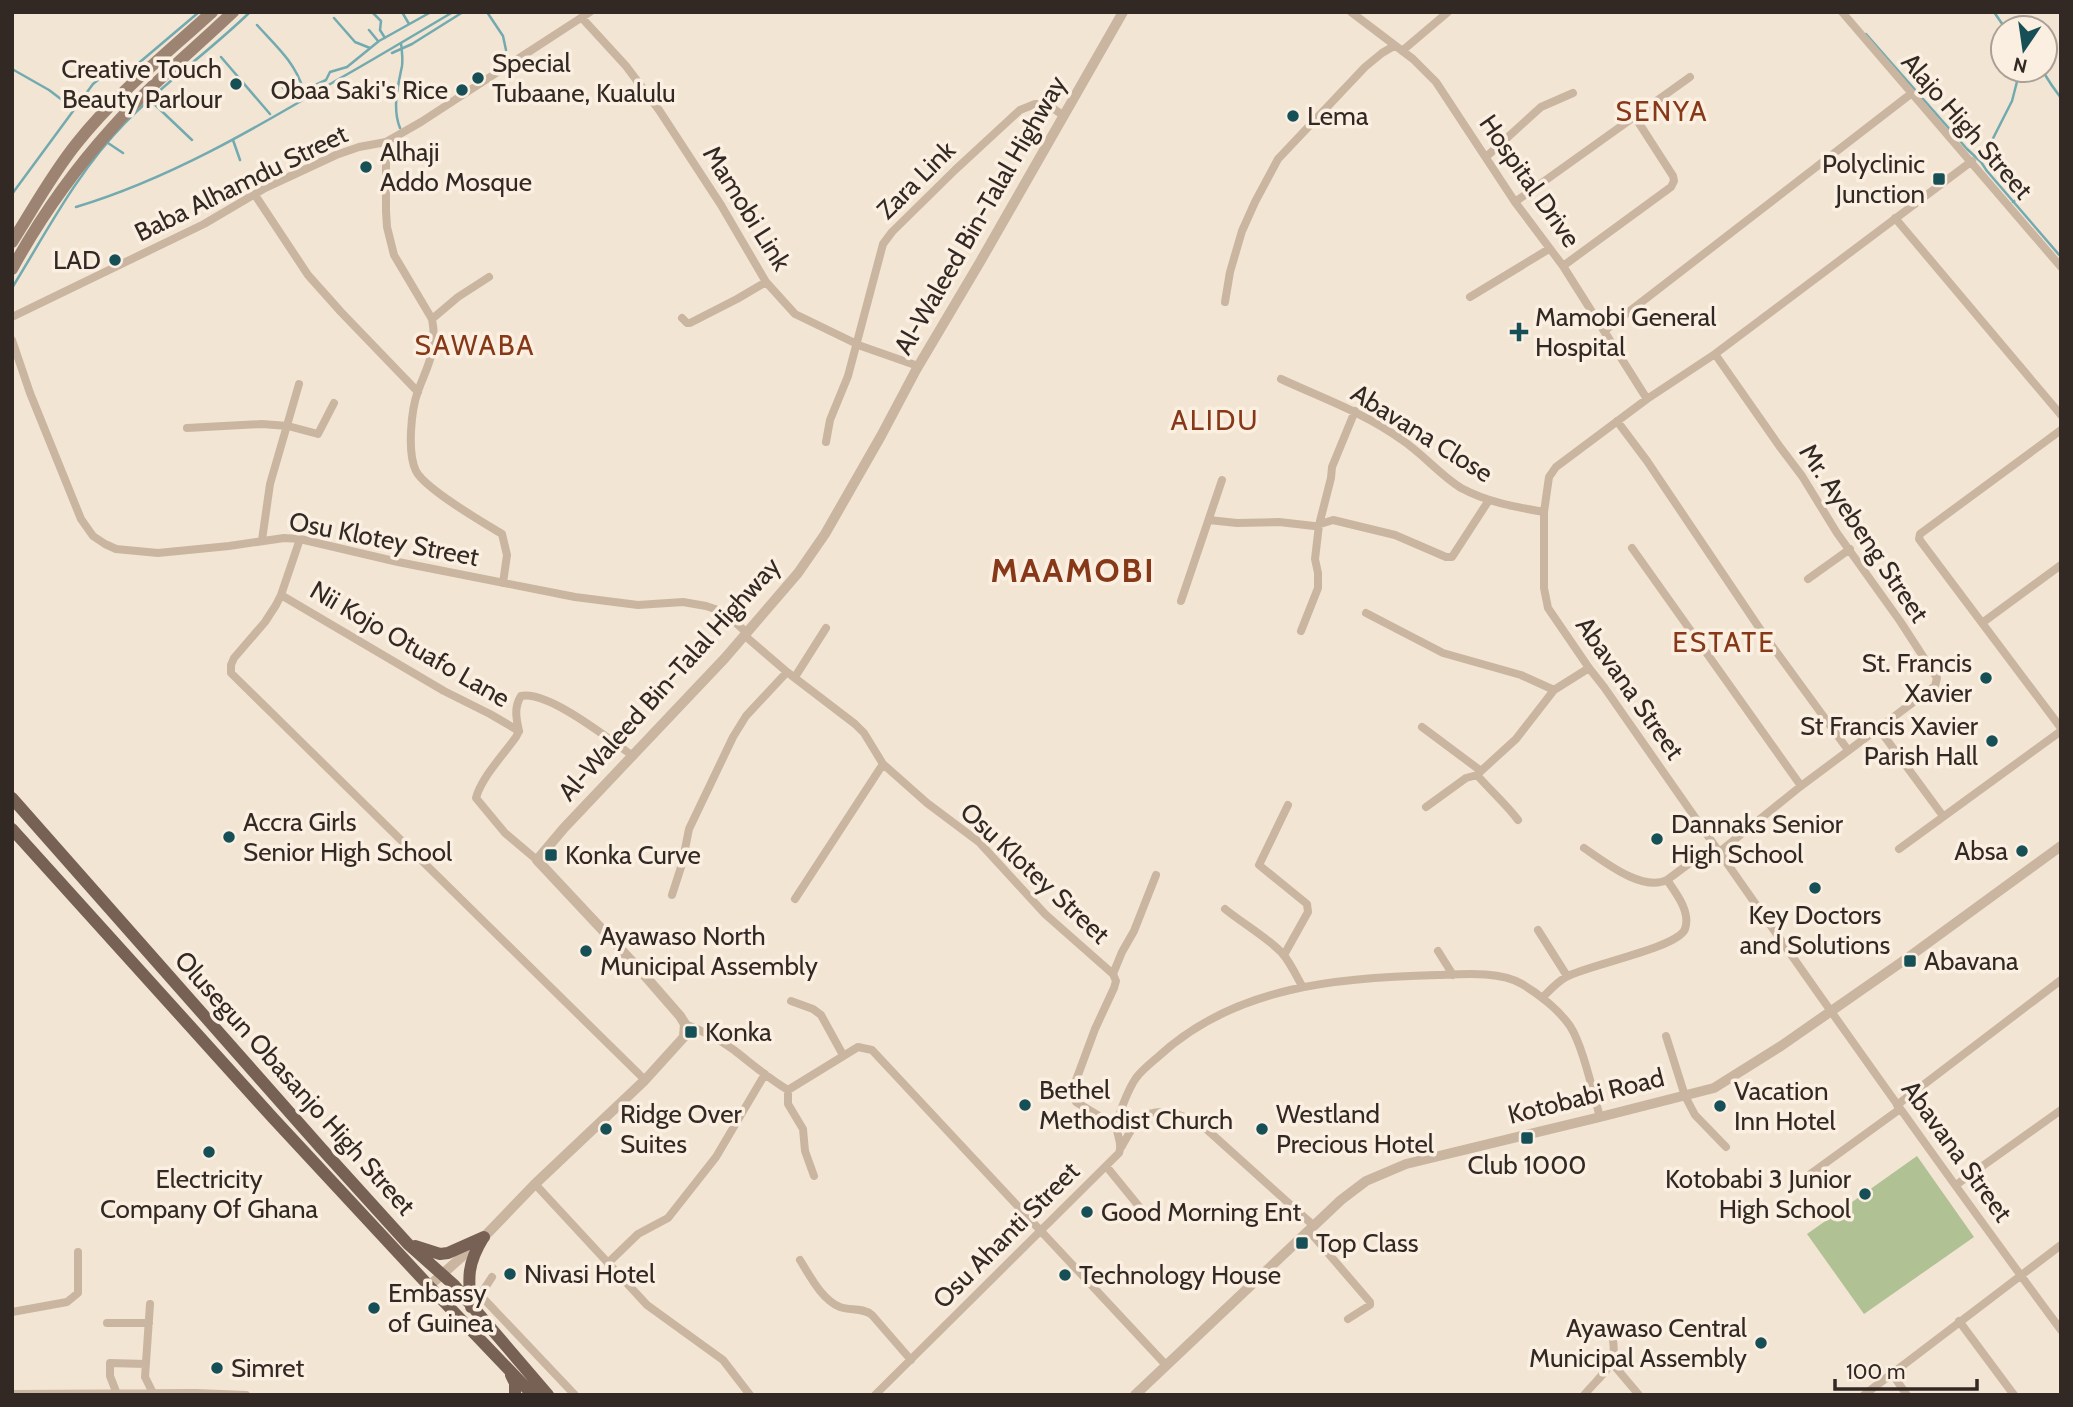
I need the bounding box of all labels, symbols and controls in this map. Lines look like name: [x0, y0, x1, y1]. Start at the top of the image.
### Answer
north arrow: [1989, 14, 2059, 84]
street label: Alajo High Street: [1895, 46, 2039, 206]
place label: Special Tubaane, Kualulu: [492, 47, 676, 109]
text: N: [2011, 52, 2029, 78]
place label: Creative Touch Beauty Parlour: [61, 53, 223, 115]
marker: Special Tubaane, Kualulu: [470, 70, 486, 86]
street label: Al-Waleed Bin-Talal Highway: [887, 70, 1073, 360]
place label: Obaa Saki's Rice: [271, 74, 448, 106]
marker: Creative Touch Beauty Parlour: [228, 76, 244, 92]
marker: Obaa Saki's Rice: [454, 82, 470, 98]
district label: SENYA: [1616, 94, 1708, 128]
place label: Lema: [1307, 100, 1369, 132]
marker: Lema: [1285, 108, 1301, 124]
street label: Hospital Drive: [1473, 108, 1587, 254]
street label: Baba Alhamdu Street: [129, 117, 353, 248]
street label: Zara Link: [870, 134, 962, 226]
place label: Alhaji Addo Mosque: [380, 136, 532, 198]
street label: Mamobi Link: [696, 140, 798, 277]
place label: Polyclinic Junction: [1822, 148, 1925, 210]
marker: Alhaji Addo Mosque: [358, 159, 374, 175]
marker: Polyclinic Junction: [1931, 171, 1947, 187]
place label: LAD: [53, 244, 101, 276]
marker: LAD: [107, 252, 123, 268]
place label: Mamobi General Hospital: [1535, 301, 1716, 363]
marker: Mamobi General Hospital: [1509, 322, 1529, 342]
district label: SAWABA: [414, 328, 536, 362]
street label: Abavana Close: [1345, 377, 1499, 489]
district label: ALIDU: [1170, 403, 1260, 437]
street label: Mr. Ayebeng Street: [1792, 438, 1936, 629]
street label: Osu Klotey Street: [286, 505, 482, 573]
district label: MAAMOBI: [990, 550, 1156, 590]
street label: Al-Waleed Bin-Talal Highway: [551, 551, 787, 807]
street label: Nii Kojo Otuafo Lane: [304, 574, 516, 714]
street label: Abavana Street: [1569, 610, 1691, 766]
district label: ESTATE: [1672, 625, 1776, 659]
place label: St. Francis Xavier: [1862, 647, 1973, 709]
marker: St. Francis Xavier: [1978, 670, 1994, 686]
place label: St Francis Xavier Parish Hall: [1800, 710, 1979, 772]
marker: St Francis Xavier Parish Hall: [1984, 733, 2000, 749]
street label: Osu Klotey Street: [954, 796, 1117, 951]
place label: Accra Girls Senior High School: [243, 806, 452, 868]
place label: Dannaks Senior High School: [1671, 808, 1844, 870]
marker: Accra Girls Senior High School: [221, 829, 237, 845]
marker: Dannaks Senior High School: [1649, 831, 1665, 847]
place label: Absa: [1954, 835, 2009, 867]
place label: Konka Curve: [565, 839, 701, 871]
marker: Absa: [2014, 843, 2030, 859]
marker: Konka Curve: [543, 847, 559, 863]
marker: Key Doctors and Solutions: [1807, 880, 1823, 896]
place label: Key Doctors and Solutions: [1740, 899, 1890, 961]
place label: Ayawaso North Municipal Assembly: [600, 920, 818, 982]
marker: Ayawaso North Municipal Assembly: [578, 943, 594, 959]
street label: Olusegun Obasanjo High Street: [168, 944, 422, 1222]
place label: Abavana: [1924, 945, 2019, 977]
marker: Abavana: [1902, 953, 1918, 969]
place label: Konka: [705, 1016, 772, 1048]
marker: Konka: [683, 1024, 699, 1040]
street label: Kotobabi Road: [1504, 1061, 1668, 1131]
place label: Bethel Methodist Church: [1039, 1074, 1233, 1136]
street label: Abavana Street: [1895, 1074, 2019, 1228]
place label: Vacation Inn Hotel: [1734, 1075, 1836, 1137]
marker: Bethel Methodist Church: [1017, 1097, 1033, 1113]
place label: Ridge Over Suites: [620, 1098, 742, 1160]
place label: Westland Precious Hotel: [1276, 1098, 1434, 1160]
marker: Vacation Inn Hotel: [1712, 1098, 1728, 1114]
marker: Ridge Over Suites: [598, 1121, 614, 1137]
marker: Westland Precious Hotel: [1254, 1121, 1270, 1137]
marker: Club 1000: [1519, 1130, 1535, 1146]
marker: Electricity Company Of Ghana: [201, 1144, 217, 1160]
place label: Club 1000: [1468, 1149, 1586, 1181]
street label: Osu Ahanti Street: [926, 1155, 1086, 1315]
place label: Electricity Company Of Ghana: [100, 1163, 319, 1225]
place label: Kotobabi 3 Junior High School: [1665, 1163, 1852, 1225]
marker: Kotobabi 3 Junior High School: [1857, 1186, 1873, 1202]
place label: Good Morning Ent: [1101, 1196, 1301, 1228]
marker: Good Morning Ent: [1079, 1204, 1095, 1220]
place label: Top Class: [1316, 1227, 1419, 1259]
marker: Top Class: [1294, 1235, 1310, 1251]
place label: Nivasi Hotel: [524, 1258, 655, 1290]
place label: Technology House: [1079, 1259, 1281, 1291]
marker: Nivasi Hotel: [502, 1266, 518, 1282]
marker: Technology House: [1057, 1267, 1073, 1283]
place label: Embassy of Guinea: [388, 1277, 494, 1339]
marker: Embassy of Guinea: [366, 1300, 382, 1316]
place label: Ayawaso Central Municipal Assembly: [1529, 1312, 1747, 1374]
marker: Ayawaso Central Municipal Assembly: [1753, 1335, 1769, 1351]
scale bar: [1835, 1348, 1977, 1392]
place label: Simret: [231, 1352, 305, 1384]
text: 100 m: [1846, 1359, 1905, 1384]
marker: Simret: [209, 1360, 225, 1376]

